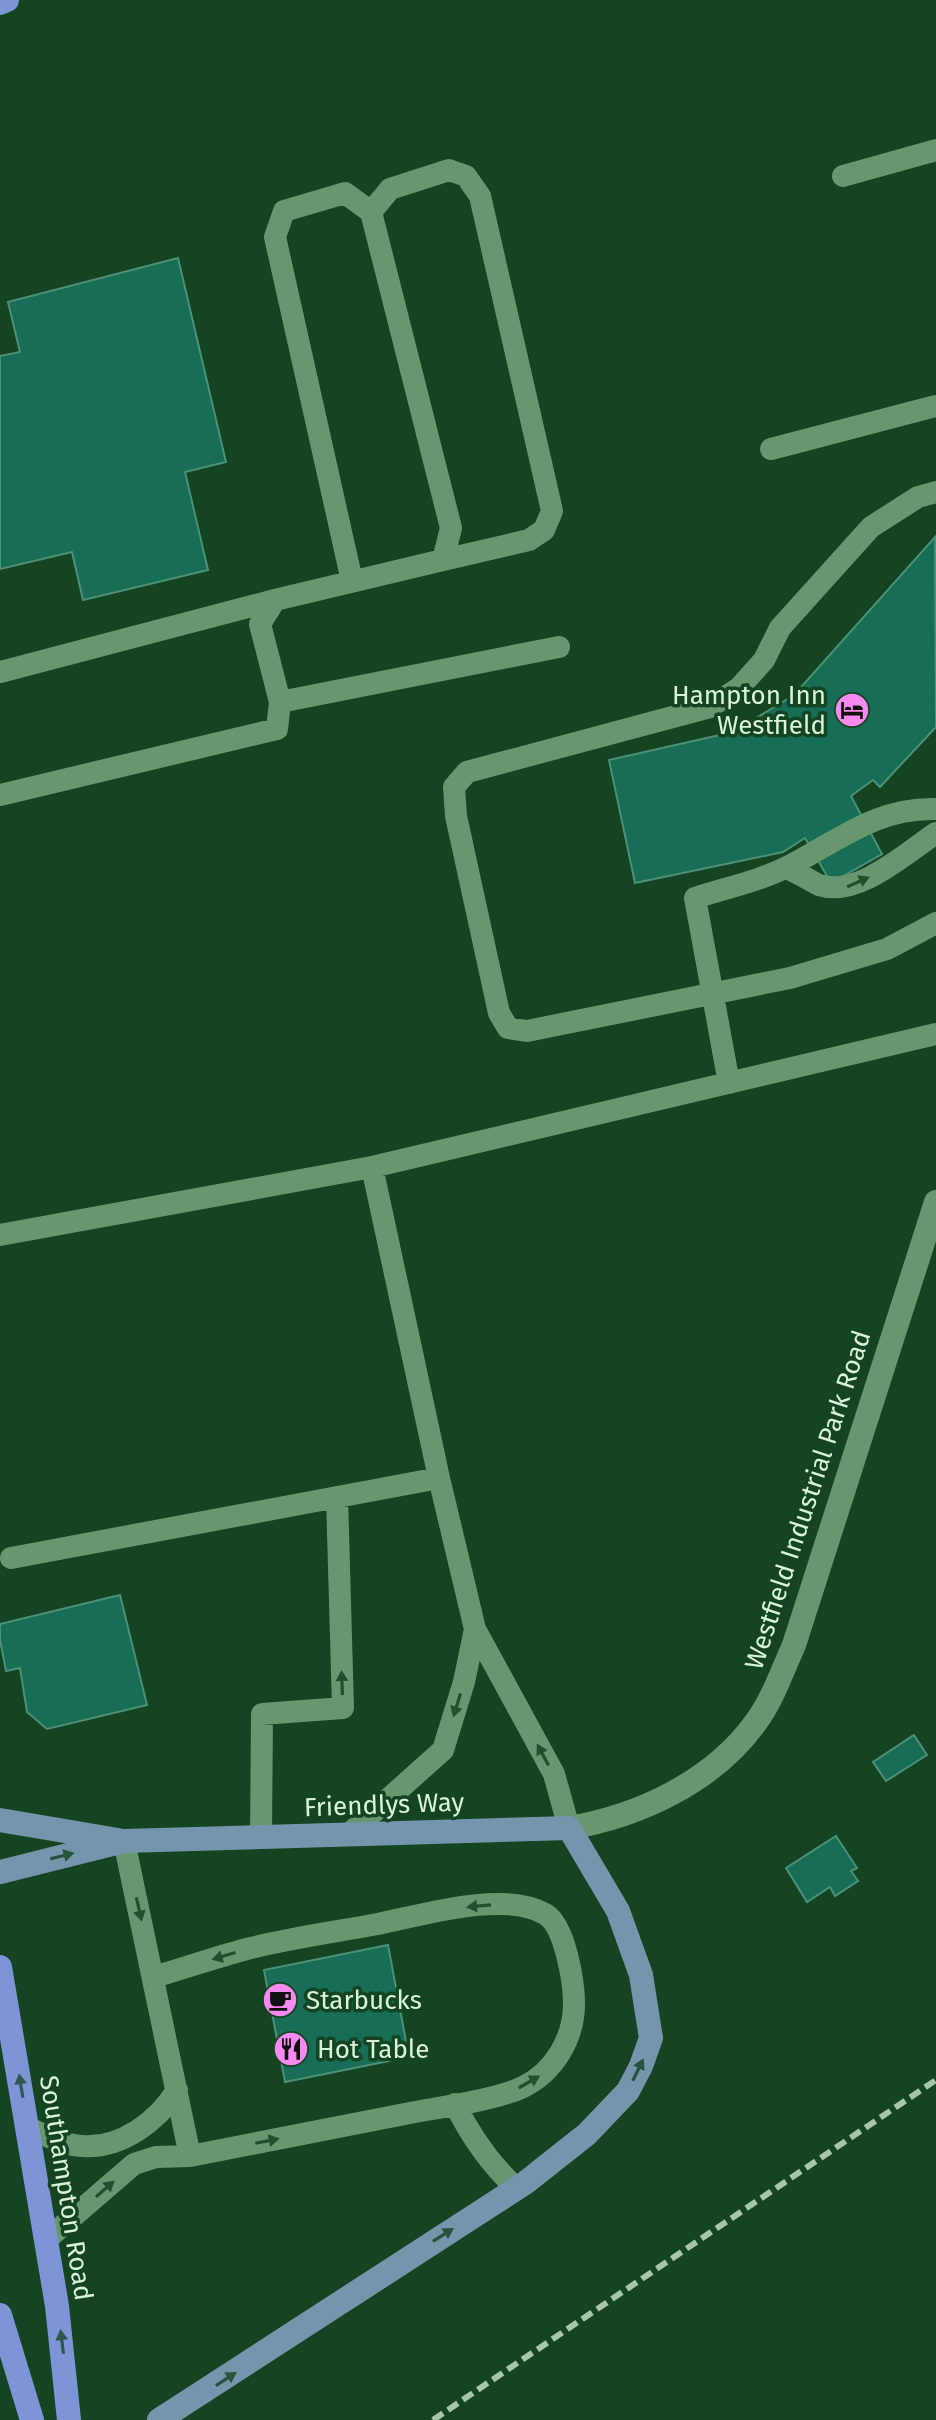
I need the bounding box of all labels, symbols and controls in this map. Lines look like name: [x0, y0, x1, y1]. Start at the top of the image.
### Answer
place label: Hampton Inn Westfield: [672, 680, 826, 741]
hotel icon: Hampton Inn Westfield: [833, 691, 871, 729]
one-way arrow: [846, 876, 870, 889]
street label: Westfield Industrial Park Road: [738, 1326, 878, 1674]
one-way arrow: [336, 1670, 349, 1695]
one-way arrow: [450, 1693, 463, 1717]
one-way arrow: [537, 1744, 551, 1766]
street label: Friendlys Way: [303, 1787, 465, 1823]
one-way arrow: [50, 1850, 75, 1862]
one-way arrow: [133, 1897, 146, 1922]
one-way arrow: [466, 1900, 491, 1913]
one-way arrow: [212, 1950, 236, 1963]
cafe icon: Starbucks: [261, 1981, 299, 2019]
place label: Starbucks: [306, 1985, 422, 2016]
restaurant icon: Hot Table: [272, 2030, 310, 2068]
place label: Hot Table: [317, 2034, 430, 2065]
one-way arrow: [632, 2058, 645, 2081]
one-way arrow: [14, 2073, 26, 2098]
street label: Southampton Road: [33, 2073, 99, 2303]
one-way arrow: [518, 2075, 540, 2089]
one-way arrow: [254, 2135, 279, 2147]
one-way arrow: [95, 2181, 115, 2198]
one-way arrow: [432, 2228, 453, 2243]
one-way arrow: [55, 2329, 68, 2354]
one-way arrow: [215, 2371, 236, 2386]

